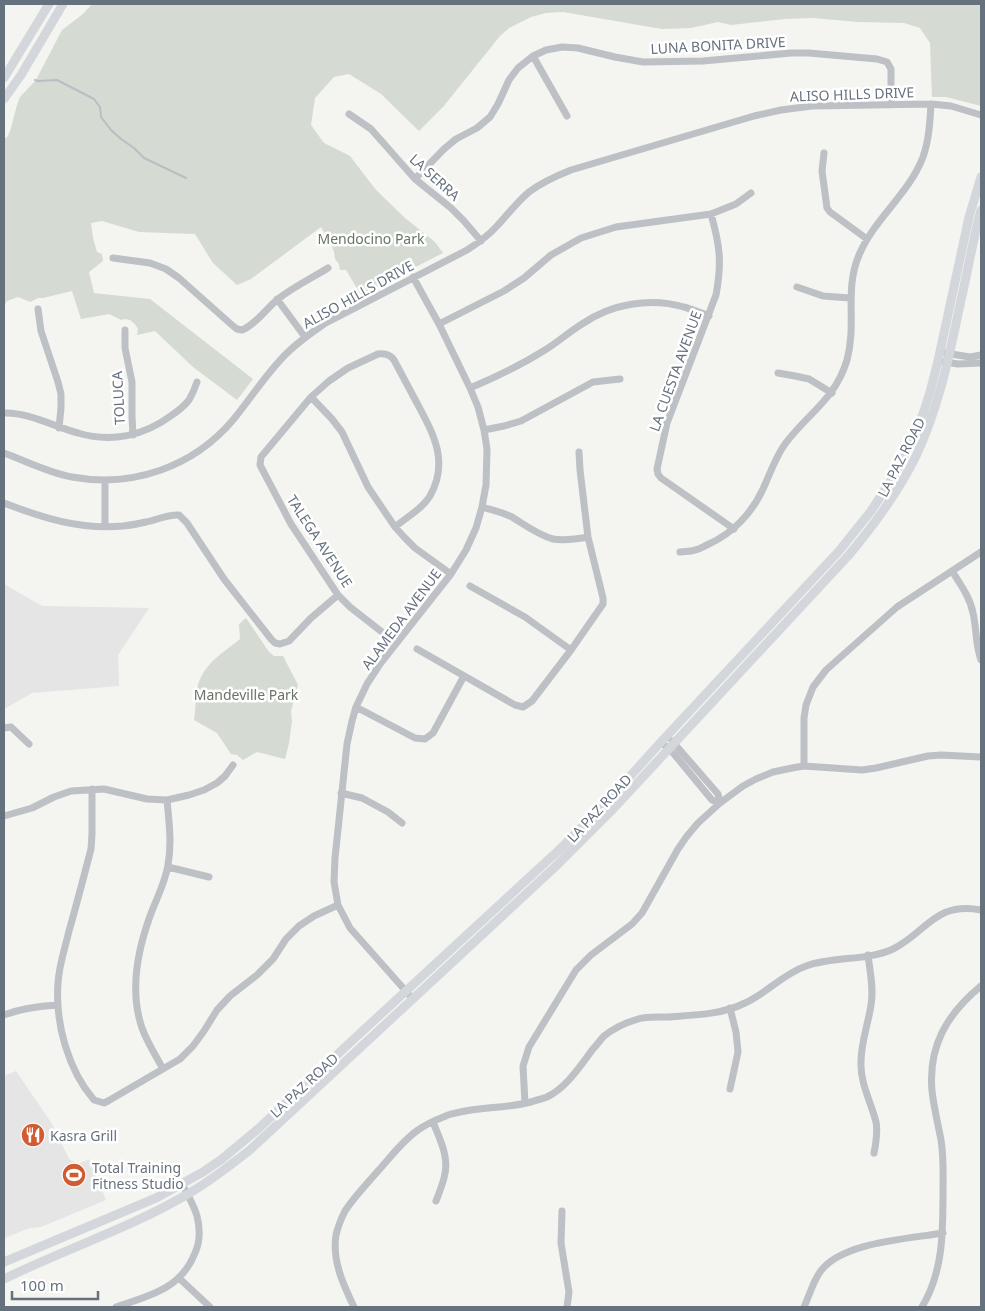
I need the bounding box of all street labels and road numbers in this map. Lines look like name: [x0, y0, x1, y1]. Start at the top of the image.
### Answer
street label: LUNA BONITA DRIVE: [650, 32, 786, 58]
street label: ALISO HILLS DRIVE: [790, 82, 914, 106]
street label: LA SERRA: [406, 149, 464, 205]
street label: ALISO HILLS DRIVE: [299, 256, 417, 332]
street label: LA CUESTA AVENUE: [644, 308, 706, 434]
street label: TOLUCA: [107, 371, 129, 425]
street label: LA PAZ ROAD: [873, 414, 929, 500]
street label: TALEGA AVENUE: [283, 491, 357, 591]
street label: ALAMEDA AVENUE: [357, 565, 445, 673]
street label: LA PAZ ROAD: [562, 770, 636, 846]
street label: LA PAZ ROAD: [266, 1048, 342, 1122]

